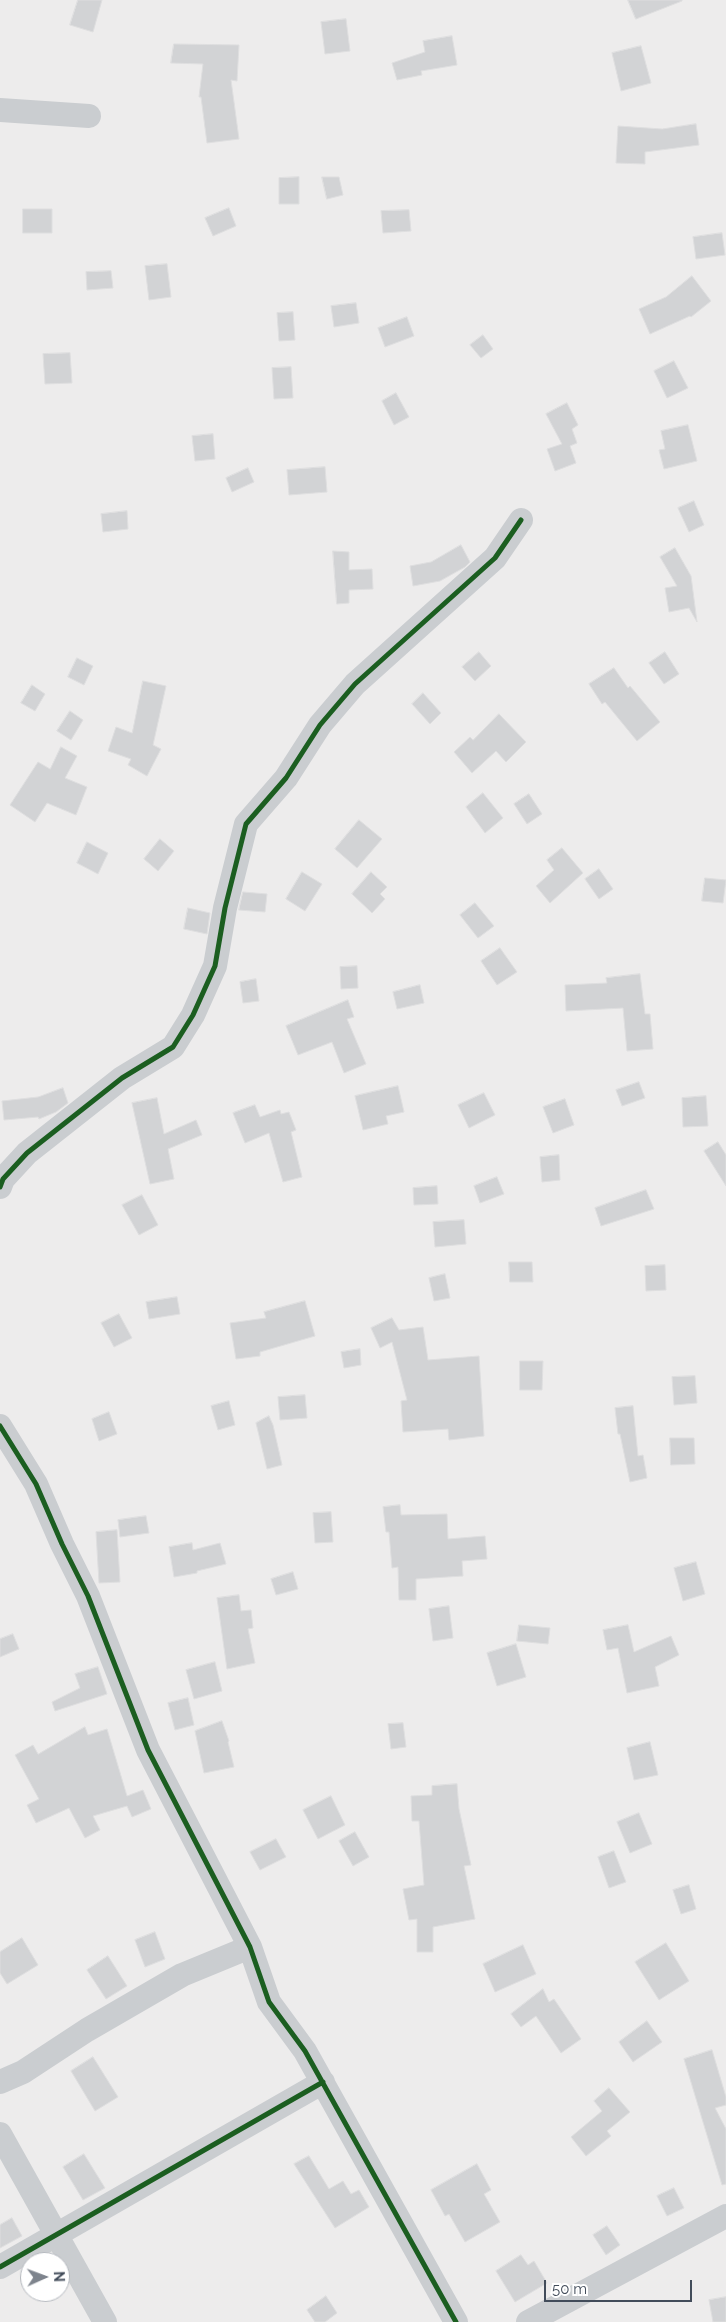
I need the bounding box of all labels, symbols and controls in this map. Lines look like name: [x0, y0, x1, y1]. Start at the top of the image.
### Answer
north arrow: [20, 2252, 70, 2302]
scale bar: [546, 2270, 694, 2302]
text: N: [51, 2271, 67, 2282]
text: 50 m: [552, 2280, 587, 2298]

